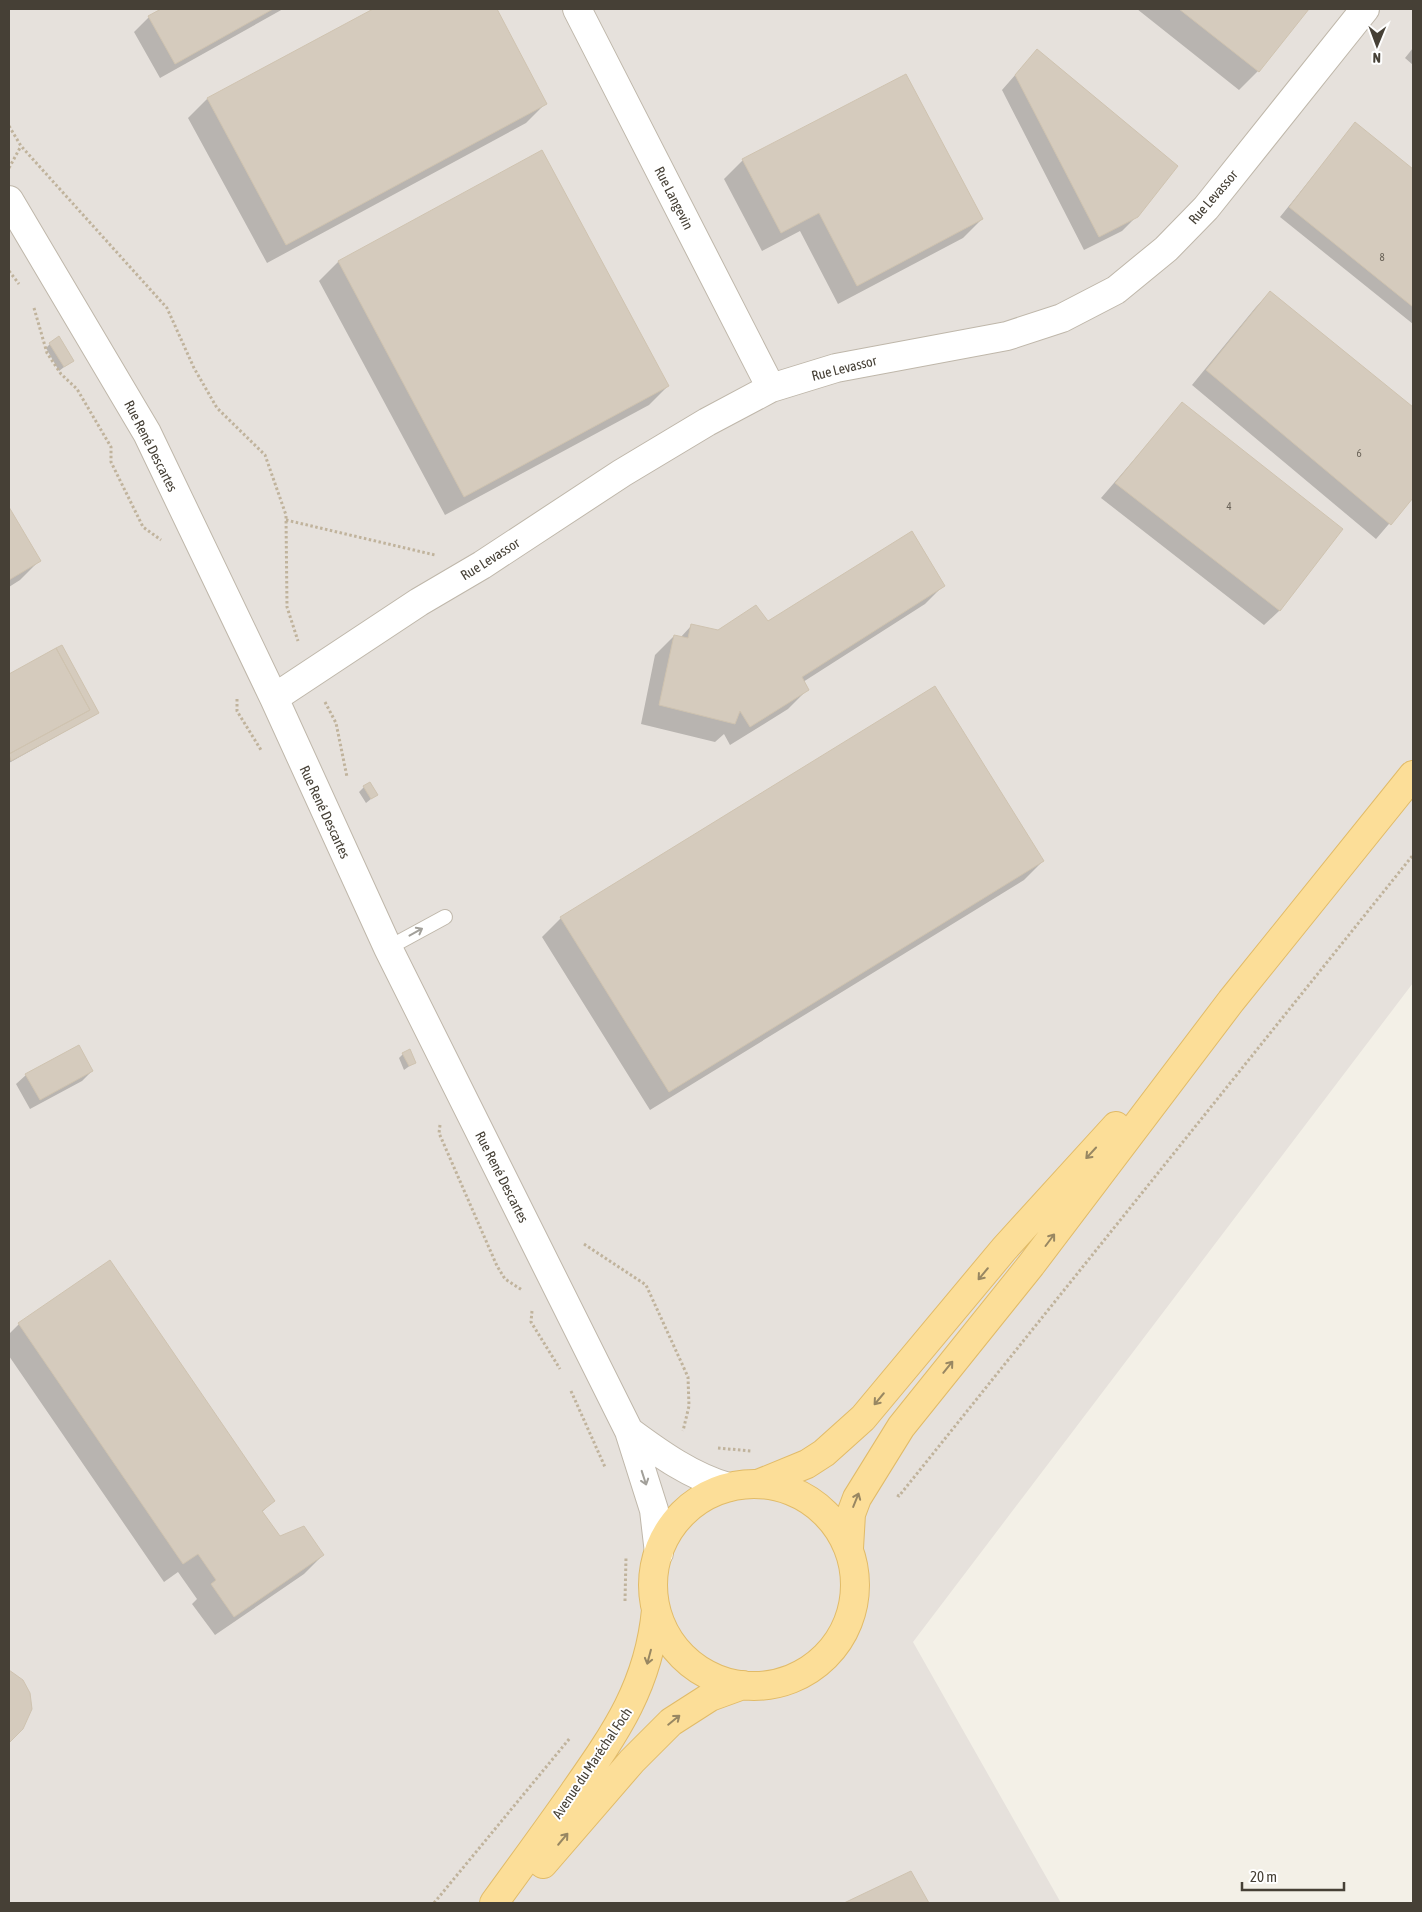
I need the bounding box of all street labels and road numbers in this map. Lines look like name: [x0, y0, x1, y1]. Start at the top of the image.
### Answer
street label: Rue Langevin: [651, 164, 697, 232]
street label: Rue Levassor: [1185, 166, 1241, 227]
street label: Rue Levassor: [810, 352, 879, 384]
street label: Rue René Descartes: [121, 398, 181, 494]
street label: Rue Levassor: [458, 534, 523, 583]
street label: Rue René Descartes: [297, 763, 354, 861]
street label: Rue René Descartes: [472, 1129, 532, 1225]
street label: Avenue du Maréchal Foch: [549, 1705, 635, 1821]

